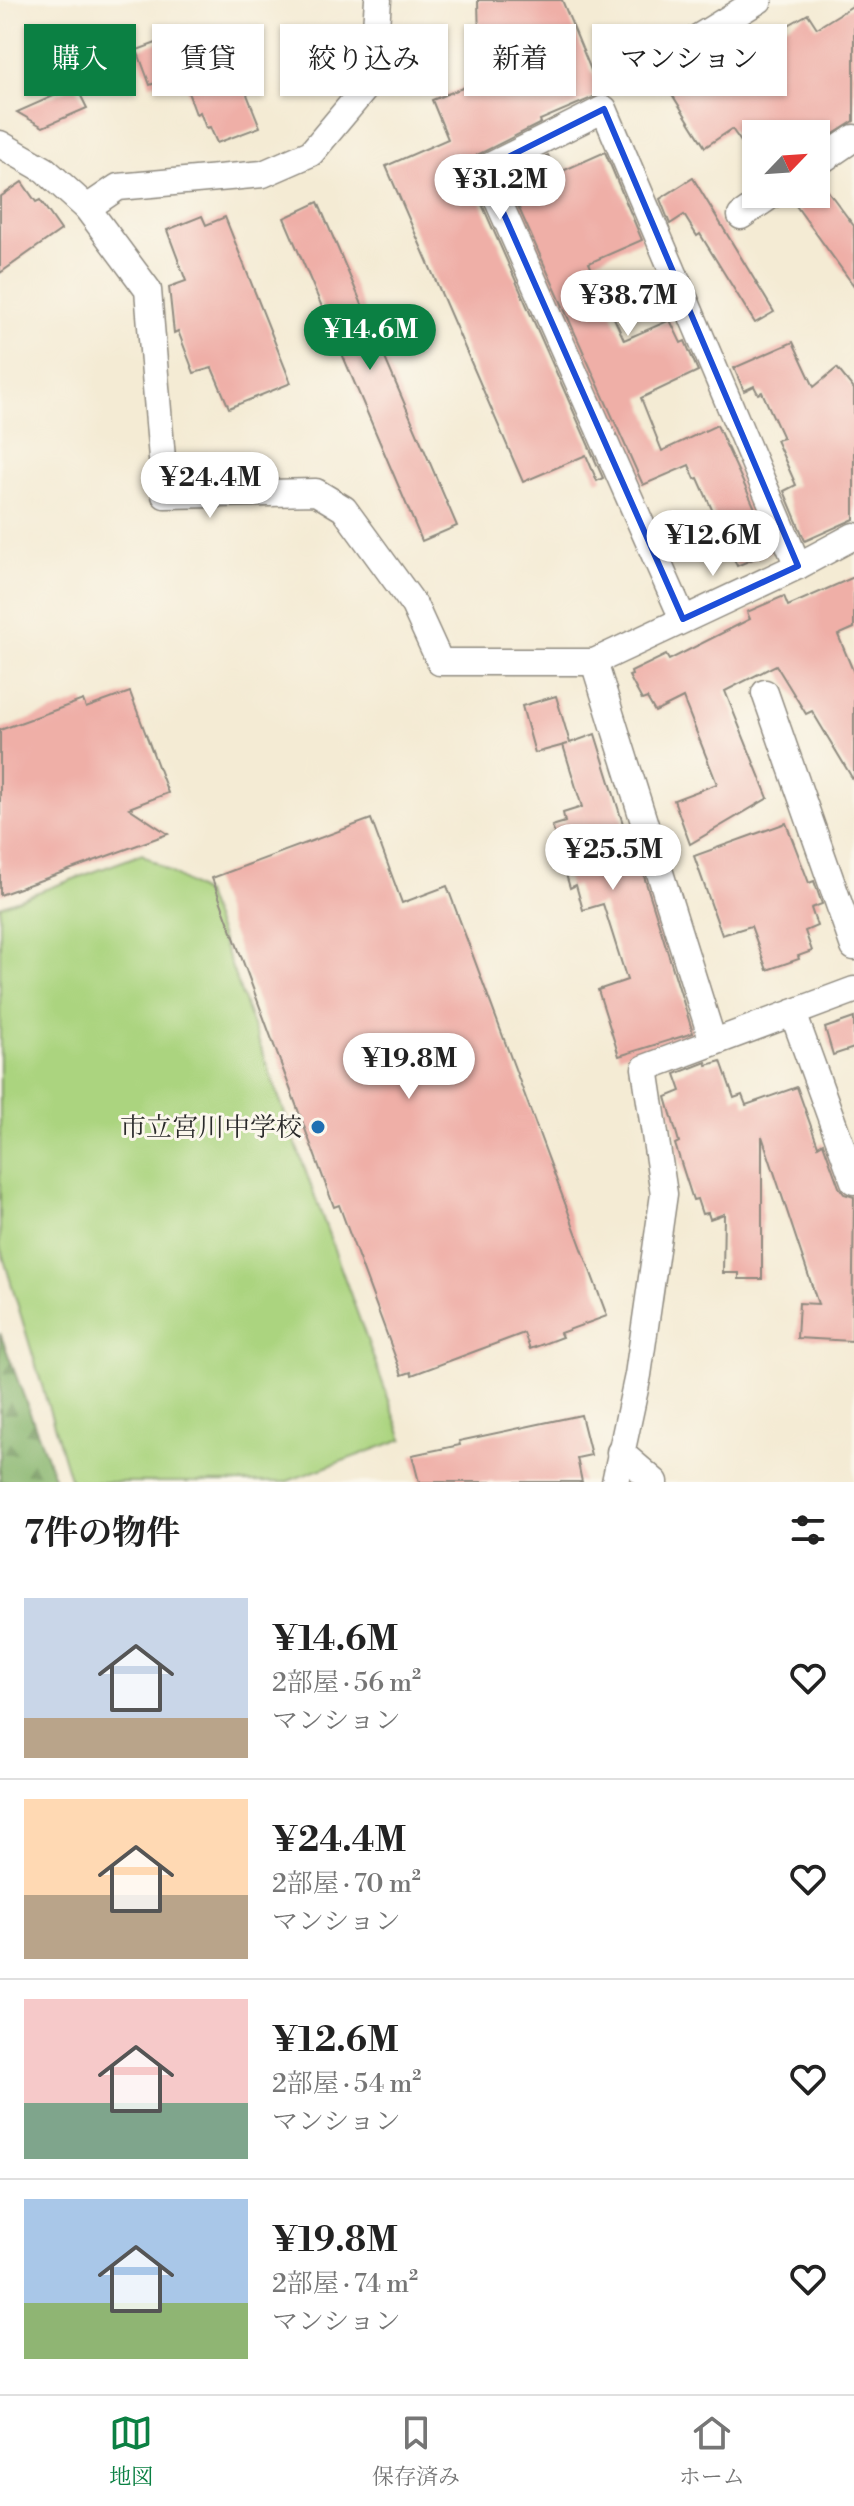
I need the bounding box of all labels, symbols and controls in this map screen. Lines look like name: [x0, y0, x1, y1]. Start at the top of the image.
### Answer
chip: 購入: [24, 24, 136, 96]
chip: 賃貸: [152, 24, 264, 96]
chip: 絞り込み: [280, 24, 448, 96]
chip: 新着: [464, 24, 576, 96]
chip: マンション: [592, 24, 787, 96]
north arrow: [742, 120, 830, 208]
map controls: [742, 120, 830, 208]
pin: ¥31.2M: [435, 154, 565, 222]
text: ¥31.2M: [452, 164, 548, 196]
pin: ¥38.7M: [563, 270, 693, 338]
text: ¥38.7M: [579, 280, 677, 312]
pin: ¥14.6M: [305, 304, 435, 372]
text: ¥14.6M: [322, 314, 418, 346]
pin: ¥24.4M: [145, 452, 275, 520]
text: ¥24.4M: [159, 462, 261, 494]
pin: ¥12.6M: [648, 510, 778, 578]
text: ¥12.6M: [665, 520, 761, 552]
pin: ¥25.5M: [548, 824, 678, 892]
text: ¥25.5M: [563, 834, 663, 866]
pin: ¥19.8M: [344, 1033, 474, 1101]
text: ¥19.8M: [361, 1043, 457, 1075]
place label: 市立宮川中学校: [120, 1112, 302, 1144]
marker: 市立宮川中学校: [309, 1118, 327, 1136]
icon: filters: [786, 1508, 830, 1552]
text: 7件の物件: [24, 1513, 180, 1555]
text: ¥14.6M: [272, 1619, 398, 1661]
icon: home: [88, 1630, 184, 1726]
icon: heart: [786, 1656, 830, 1700]
text: 2部屋 · 56 m²: [272, 1667, 421, 1699]
text: マンション: [272, 1705, 401, 1737]
text: ¥24.4M: [272, 1820, 406, 1862]
icon: home: [88, 1831, 184, 1927]
icon: heart: [786, 1857, 830, 1901]
text: 2部屋 · 70 m²: [272, 1868, 421, 1900]
text: マンション: [272, 1906, 401, 1938]
text: ¥12.6M: [272, 2020, 399, 2062]
icon: home: [88, 2031, 184, 2127]
icon: heart: [786, 2057, 830, 2101]
text: 2部屋 · 54 m²: [272, 2068, 421, 2100]
text: マンション: [272, 2106, 401, 2138]
text: ¥19.8M: [272, 2220, 398, 2262]
icon: home: [88, 2231, 184, 2327]
icon: heart: [786, 2257, 830, 2301]
text: 2部屋 · 74 m²: [272, 2268, 418, 2300]
text: マンション: [272, 2306, 401, 2338]
tab: 地図: [109, 2411, 153, 2491]
tab: 保存済み: [372, 2411, 460, 2491]
tab: ホーム: [679, 2411, 745, 2491]

